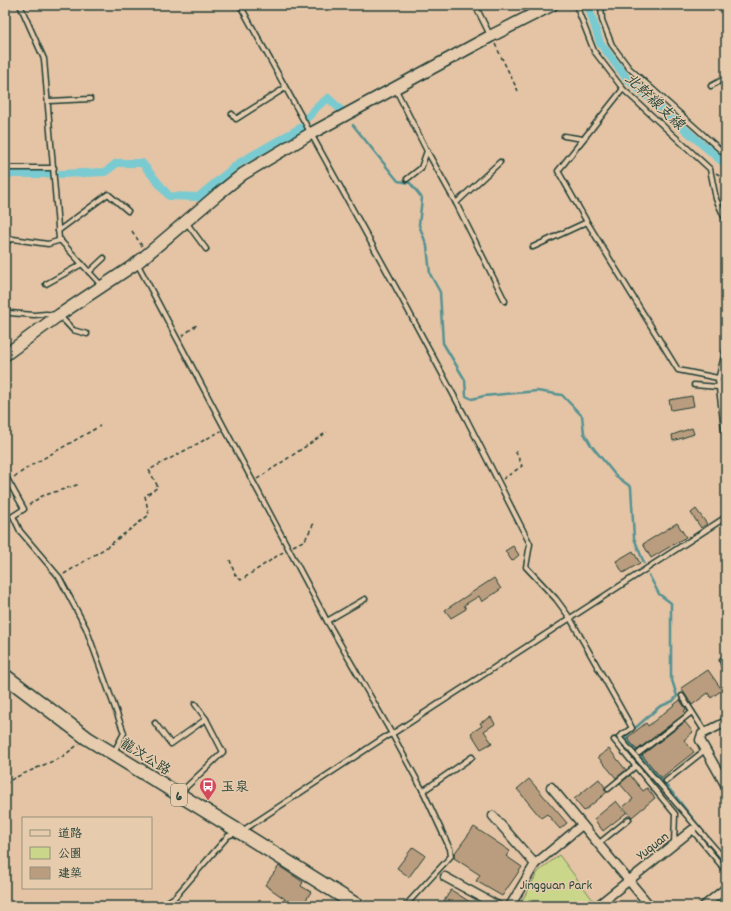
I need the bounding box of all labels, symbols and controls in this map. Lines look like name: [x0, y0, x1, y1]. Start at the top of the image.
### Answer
water label: 北幹線支線: [619, 69, 689, 137]
street label: 龍汶公路: [116, 734, 174, 781]
bus stop icon: 玉泉: [198, 776, 218, 801]
place label: 玉泉: [221, 778, 249, 798]
road number: 6: [171, 784, 187, 806]
legend: [22, 817, 152, 889]
text: 道路: [58, 826, 82, 843]
street label: Yuquan: [633, 827, 674, 866]
text: 公園: [58, 846, 82, 863]
text: 建築: [58, 866, 82, 883]
park label: Jingguan Park: [520, 876, 593, 896]

